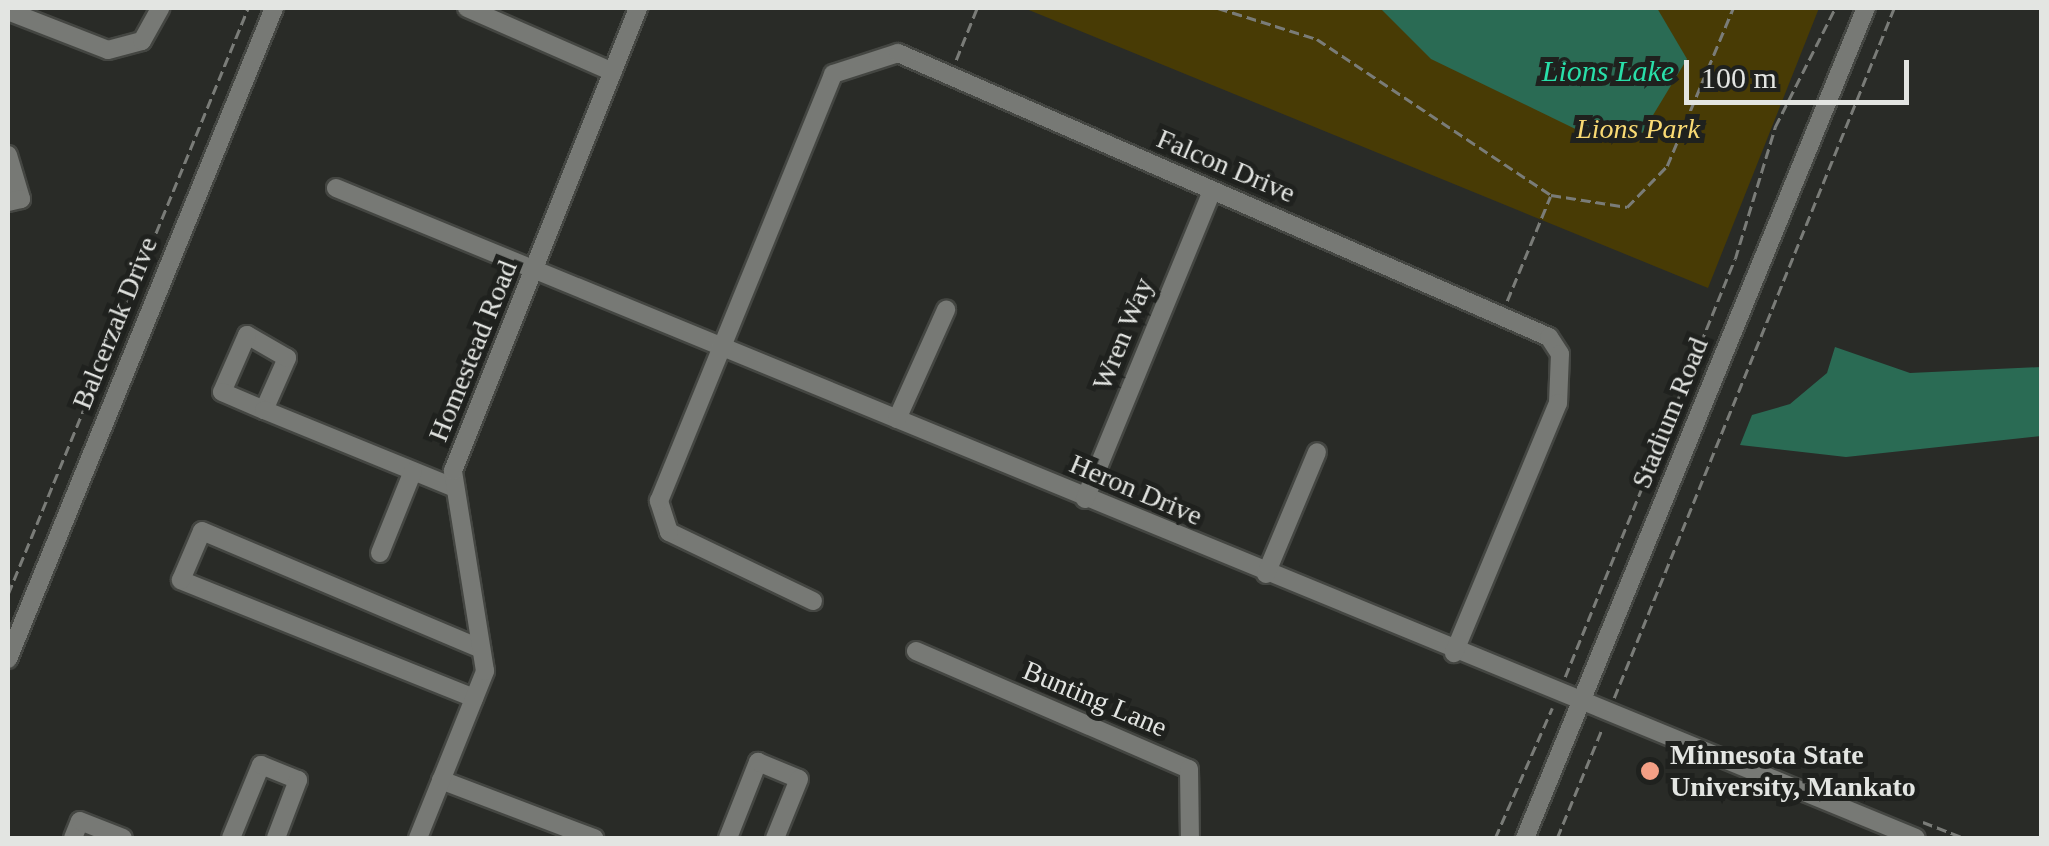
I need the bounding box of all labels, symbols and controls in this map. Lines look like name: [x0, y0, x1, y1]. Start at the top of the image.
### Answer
scale bar: [1689, 40, 1914, 102]
water label: Lions Lake: [1542, 53, 1674, 89]
text: 100 m: [1701, 61, 1777, 94]
park label: Lions Park: [1576, 112, 1700, 146]
street label: Falcon Drive: [1152, 122, 1300, 210]
street label: Balcerzak Drive: [65, 232, 165, 414]
street label: Homestead Road: [421, 256, 525, 446]
street label: Wren Way: [1085, 273, 1161, 395]
street label: Stadium Road: [1625, 333, 1715, 493]
street label: Heron Drive: [1065, 447, 1207, 533]
street label: Bunting Lane: [1018, 654, 1172, 744]
place label: Minnesota State University, Mankato: [1670, 738, 1916, 804]
marker: Minnesota State University, Mankato: [1639, 760, 1661, 782]

